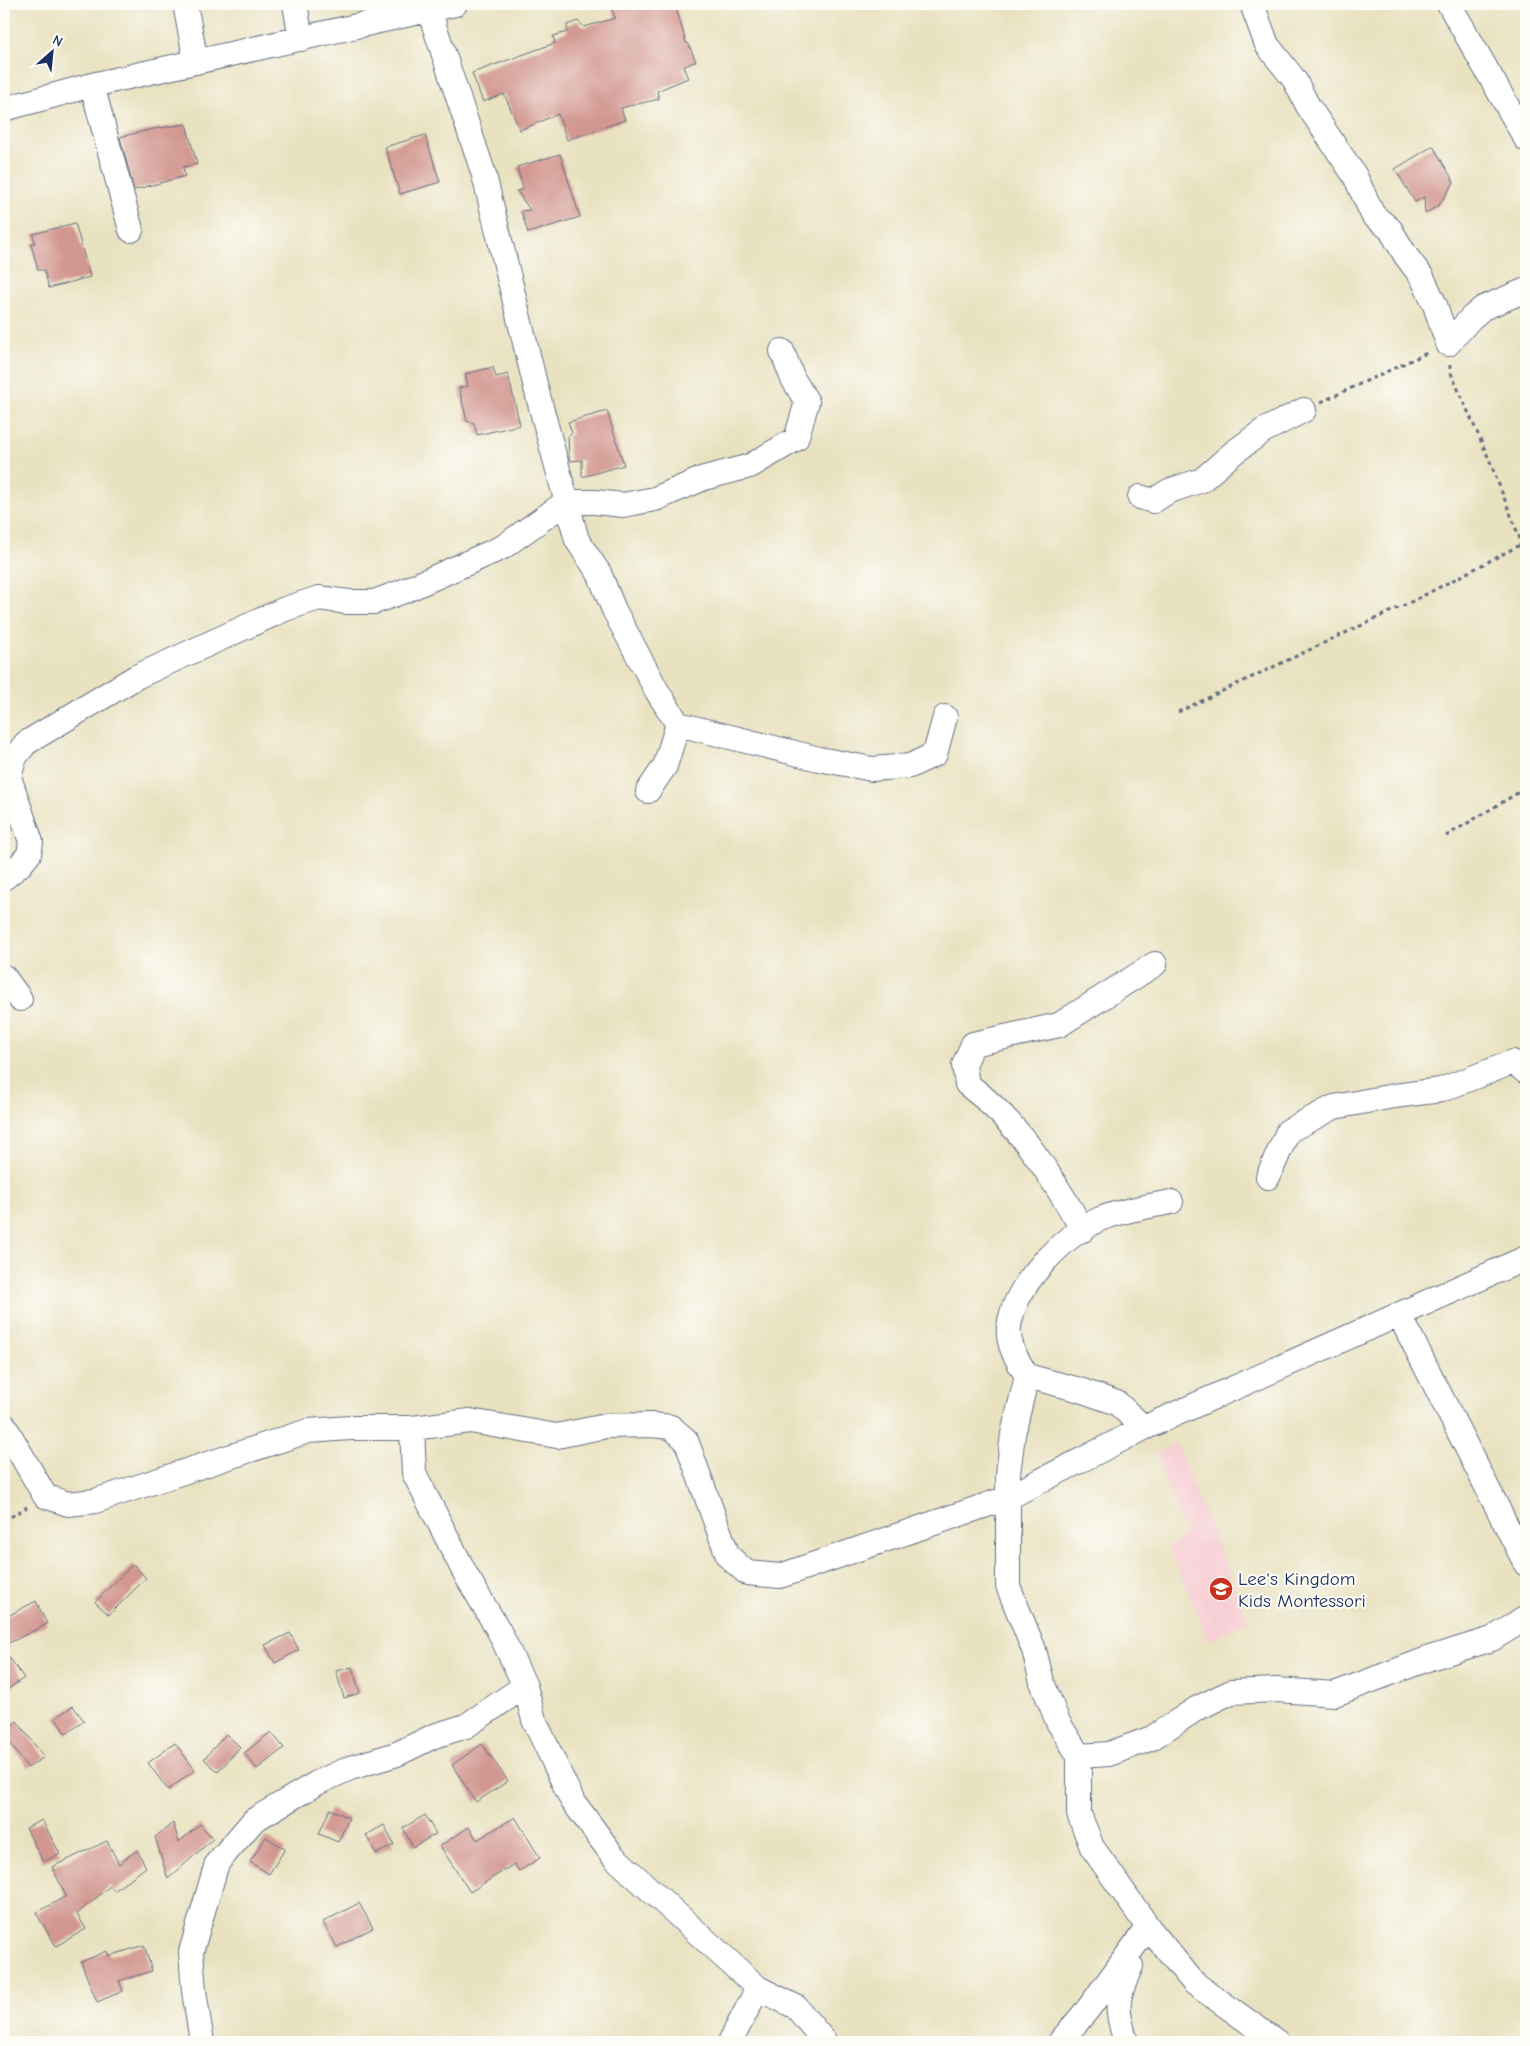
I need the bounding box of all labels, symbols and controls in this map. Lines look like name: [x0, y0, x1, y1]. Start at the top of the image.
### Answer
north arrow: [28, 28, 78, 78]
text: N: [50, 31, 66, 51]
place label: Lee's Kingdom Kids Montessori: [1238, 1568, 1366, 1612]
school or university icon: Lee's Kingdom Kids Montessori: [1208, 1576, 1234, 1602]

